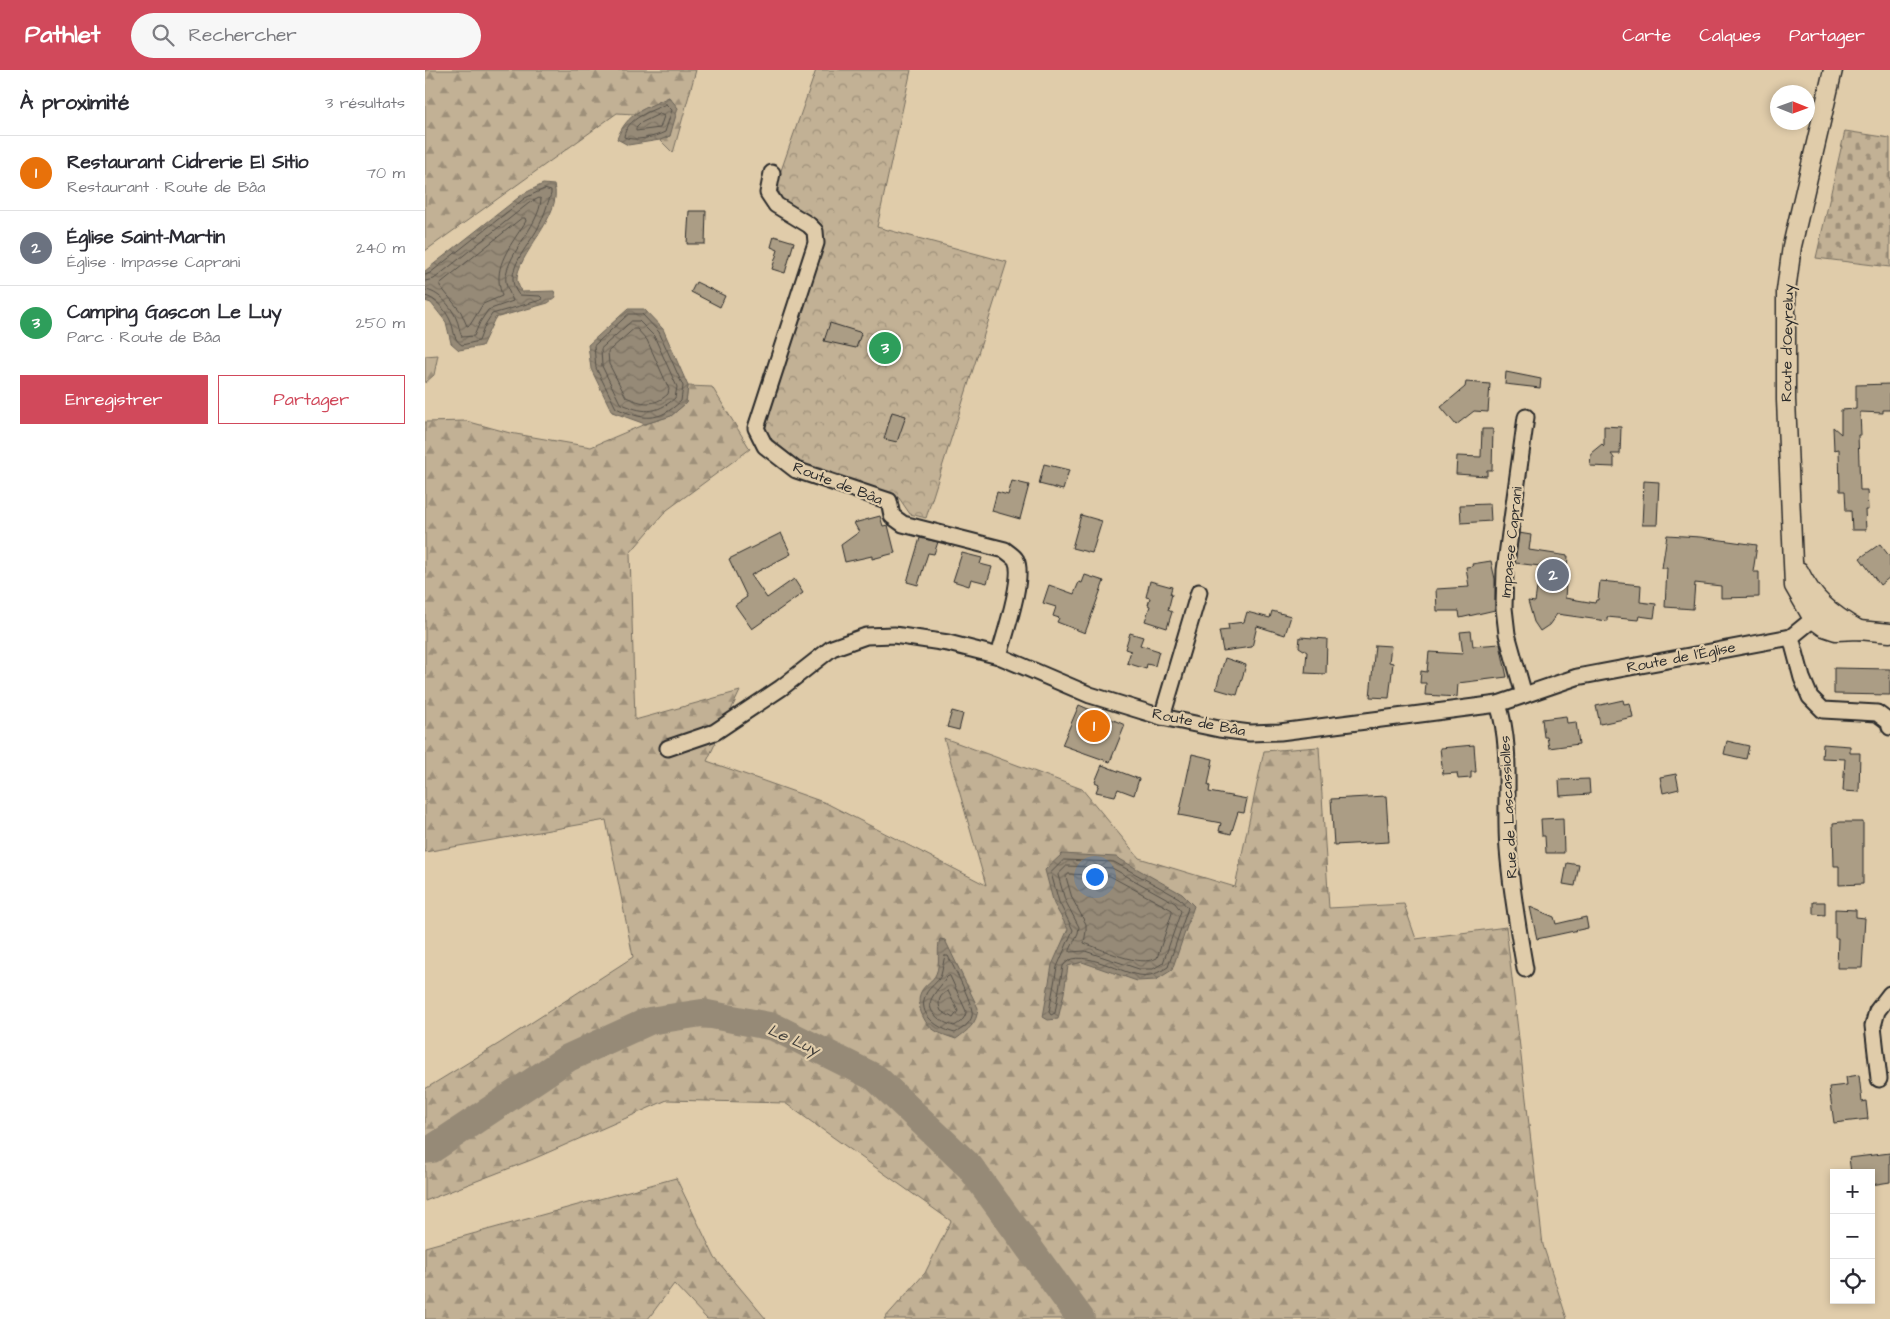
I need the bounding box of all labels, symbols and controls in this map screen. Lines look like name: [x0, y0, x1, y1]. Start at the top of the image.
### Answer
search box: [131, 13, 481, 58]
text: Pathlet: [25, 18, 101, 52]
icon: search: [149, 21, 177, 49]
text: Rechercher: [189, 22, 297, 49]
text: Carte: [1622, 23, 1671, 48]
text: Calques: [1699, 23, 1761, 48]
text: Partager: [1789, 23, 1865, 48]
north arrow: [1770, 85, 1815, 130]
text: À proximité: [20, 88, 129, 117]
text: 3 résultats: [325, 92, 405, 114]
text: Restaurant Cidrerie El Sitio: [67, 149, 309, 176]
text: 1: [35, 162, 37, 184]
text: 70 m: [366, 162, 405, 184]
text: Restaurant · Route de Bâa: [67, 176, 265, 198]
text: Église Saint-Martin: [67, 224, 225, 251]
text: 2: [31, 237, 41, 259]
text: 240 m: [356, 237, 405, 259]
text: Église · Impasse Caprani: [67, 251, 240, 273]
street label: Route d'Oeyreluy: [1776, 284, 1800, 402]
text: Camping Gascon Le Luy: [67, 299, 282, 326]
text: 3: [32, 312, 40, 334]
text: 250 m: [356, 312, 405, 334]
text: Parc · Route de Bâa: [67, 326, 220, 348]
pin: 3: [869, 329, 901, 367]
button: Enregistrer: [20, 375, 208, 424]
button: Partager: [218, 375, 405, 424]
street label: Route de Bâa: [790, 457, 886, 510]
street label: Impasse Caprani: [1495, 485, 1528, 599]
pin: 2: [1537, 556, 1569, 594]
street label: Route de l'Église: [1625, 637, 1737, 679]
street label: Route de Bâa: [1150, 703, 1248, 742]
pin: 1: [1078, 707, 1110, 745]
street label: Rue de Lascassiolles: [1494, 735, 1523, 879]
your location: [1082, 864, 1108, 890]
water label: Le Luy: [764, 1019, 825, 1063]
map controls: [1830, 1169, 1875, 1304]
button: +: [1830, 1169, 1875, 1214]
button: −: [1830, 1214, 1875, 1259]
button: locate: [1830, 1259, 1875, 1304]

